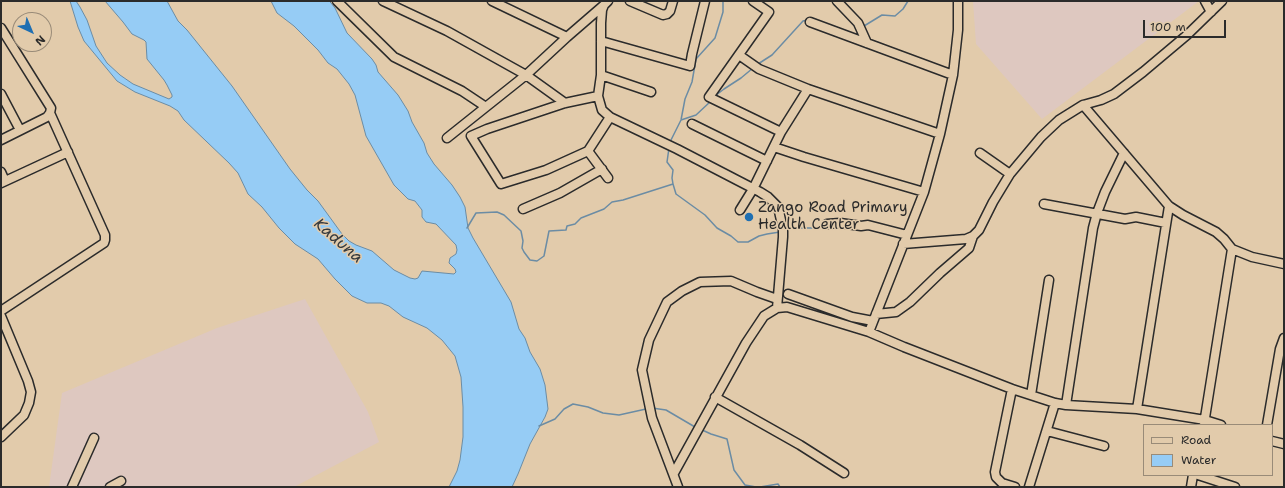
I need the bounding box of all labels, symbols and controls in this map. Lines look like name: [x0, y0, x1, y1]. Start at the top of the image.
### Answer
north arrow: [12, 12, 52, 52]
scale bar: [1145, 12, 1228, 38]
text: 100 m: [1150, 19, 1186, 35]
text: N: [32, 32, 48, 49]
place label: Zango Road Primary Health Center: [758, 199, 908, 234]
marker: Zango Road Primary Health Center: [743, 211, 755, 223]
water label: Kaduna: [310, 214, 366, 268]
legend: [1143, 424, 1273, 476]
text: Road: [1181, 432, 1211, 448]
text: Water: [1181, 452, 1216, 468]

